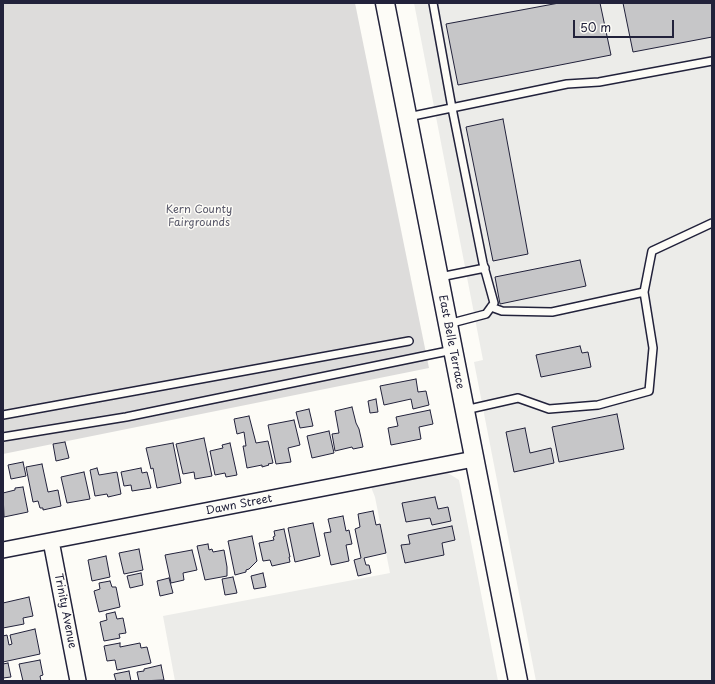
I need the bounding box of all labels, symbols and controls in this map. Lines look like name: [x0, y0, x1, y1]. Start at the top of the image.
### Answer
scale bar: [575, 12, 676, 38]
text: 50 m: [580, 18, 611, 36]
park label: Kern County Fairgrounds: [166, 203, 232, 229]
street label: East Belle Terrace: [435, 294, 467, 390]
street label: Dawn Street: [205, 492, 273, 518]
street label: Trinity Avenue: [51, 572, 79, 650]

